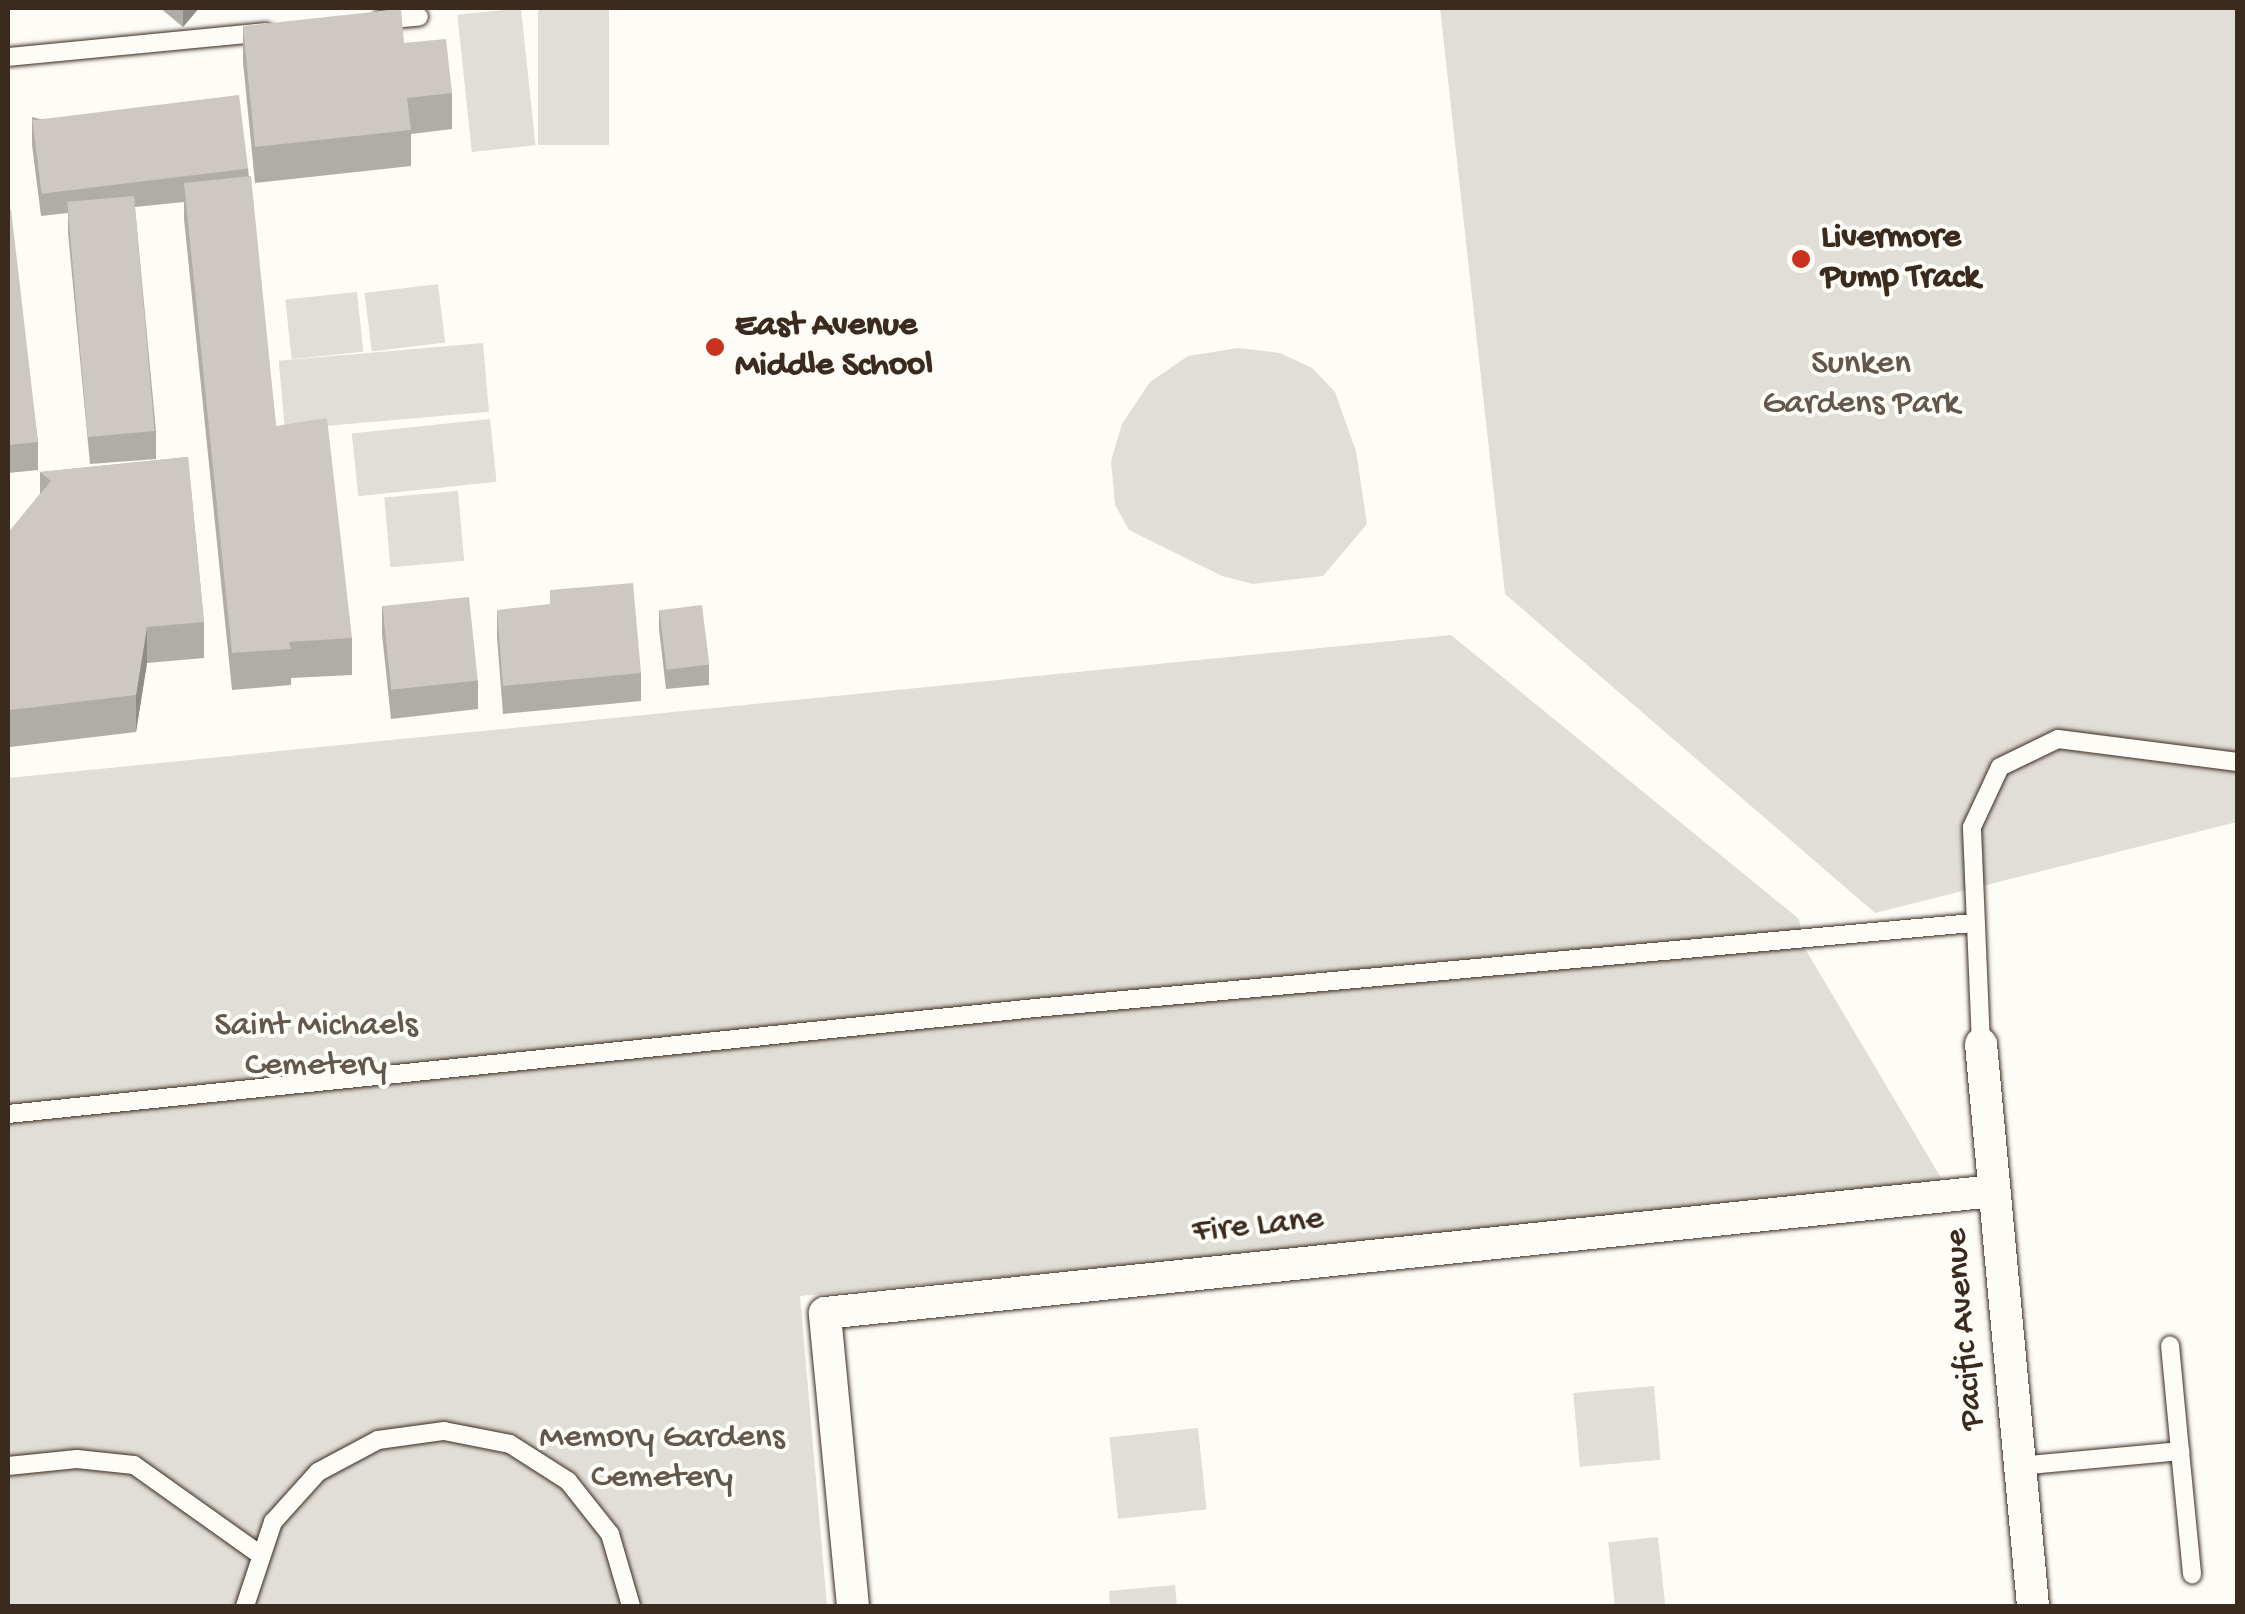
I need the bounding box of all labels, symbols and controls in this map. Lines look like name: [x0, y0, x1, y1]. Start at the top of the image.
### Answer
place label: Livermore Pump Track: [1821, 218, 1980, 300]
marker: Livermore Pump Track: [1790, 248, 1812, 270]
place label: East Avenue Middle School: [735, 306, 933, 388]
marker: East Avenue Middle School: [704, 336, 726, 358]
park label: Sunken Gardens Park: [1762, 344, 1960, 426]
park label: Saint Michaels Cemetery: [214, 1006, 418, 1088]
street label: Fire Lane: [1191, 1199, 1325, 1255]
street label: Pacific Avenue: [1936, 1227, 1996, 1431]
park label: Memory Gardens Cemetery: [539, 1418, 785, 1500]

